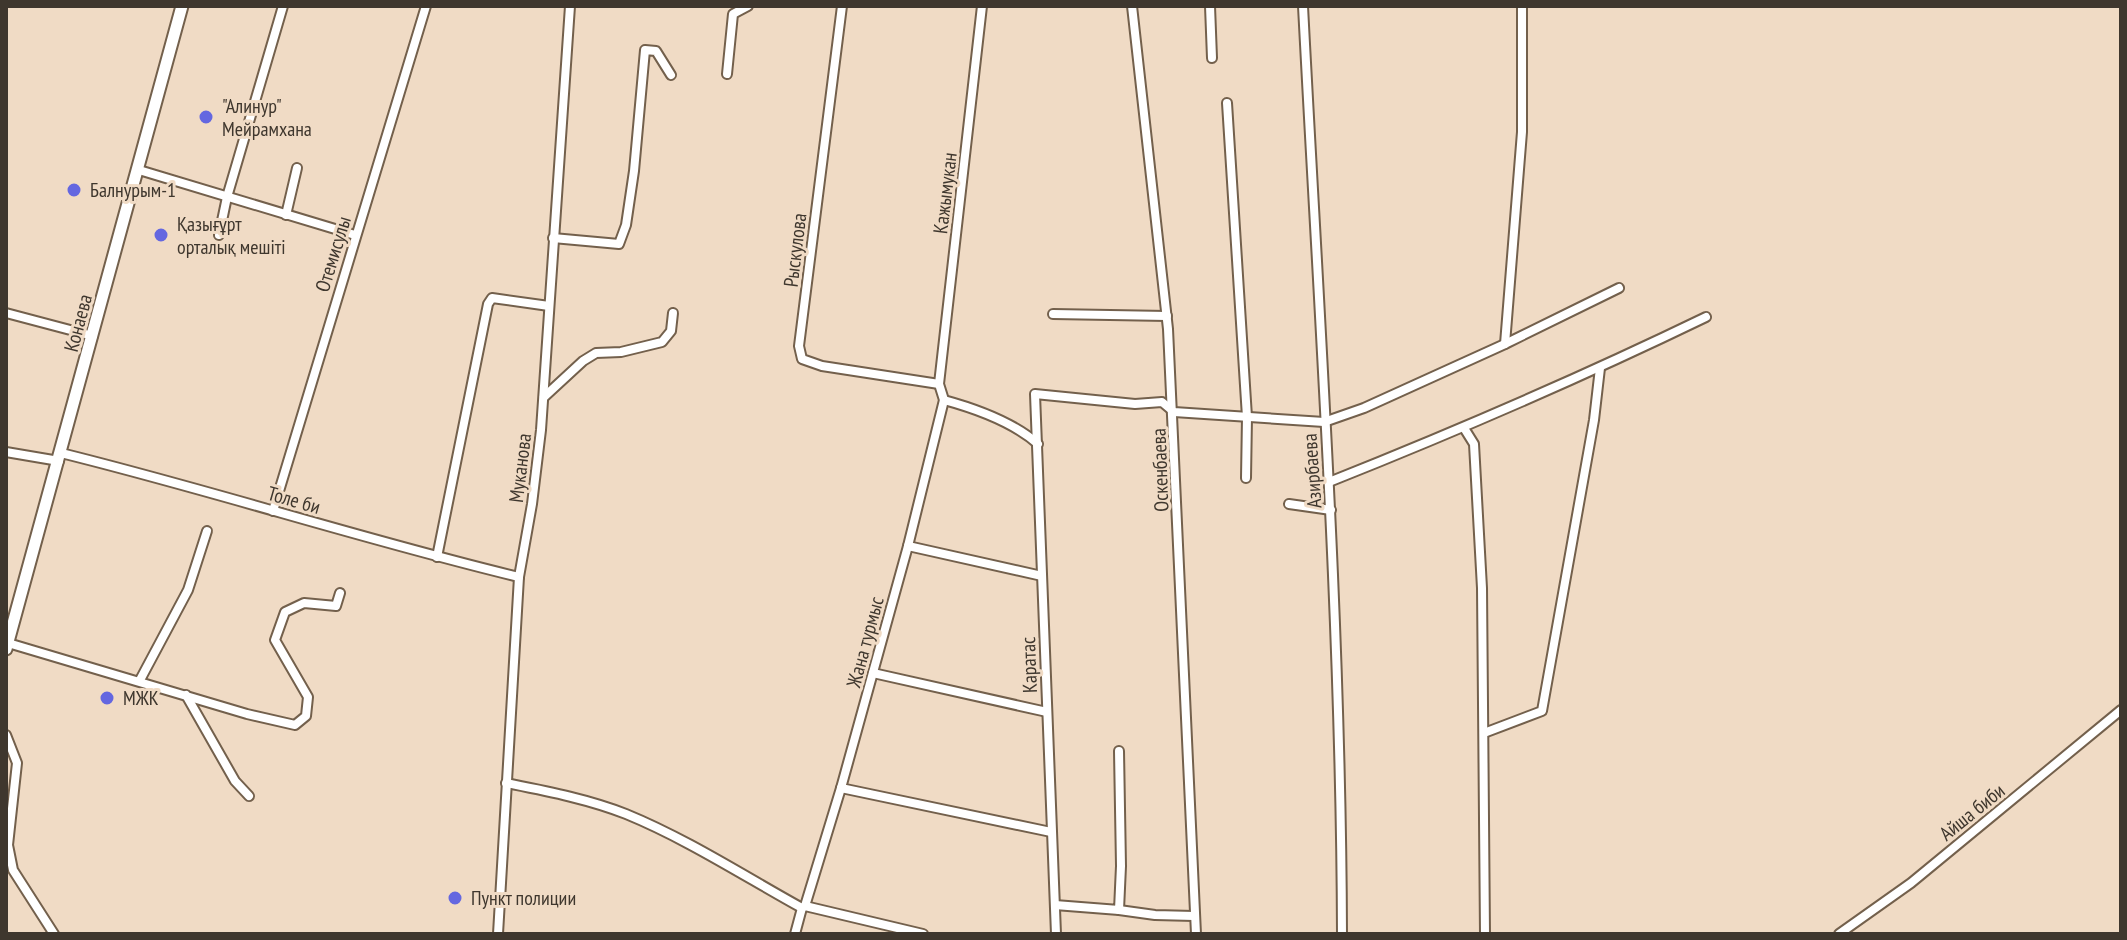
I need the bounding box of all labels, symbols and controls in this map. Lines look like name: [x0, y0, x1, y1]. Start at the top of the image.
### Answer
place label: "Алинур" Мейрамхана: [222, 93, 312, 142]
marker: "Алинур" Мейрамхана: [197, 108, 215, 126]
street label: Кажымукан: [927, 151, 963, 235]
place label: Балнурым-1: [90, 177, 176, 203]
marker: Балнурым-1: [65, 181, 83, 199]
place label: Қазығұрт орталық мешіті: [177, 211, 286, 260]
street label: Рыскулова: [778, 212, 812, 288]
street label: Отемисулы: [309, 213, 357, 295]
marker: Қазығұрт орталық мешіті: [152, 226, 170, 244]
street label: Конаева: [58, 291, 98, 355]
street label: Оскенбаева: [1146, 428, 1174, 512]
street label: Муканова: [503, 432, 537, 504]
street label: Азирбаева: [1296, 433, 1328, 509]
street label: Толе би: [265, 480, 323, 520]
street label: Жана турмыс: [840, 594, 890, 691]
street label: Каратас: [1015, 637, 1043, 693]
place label: МЖК: [123, 685, 159, 711]
marker: МЖК: [98, 689, 116, 707]
street label: Айша биби: [1934, 778, 2010, 846]
place label: Пункт полиции: [471, 885, 576, 911]
marker: Пункт полиции: [446, 889, 464, 907]

